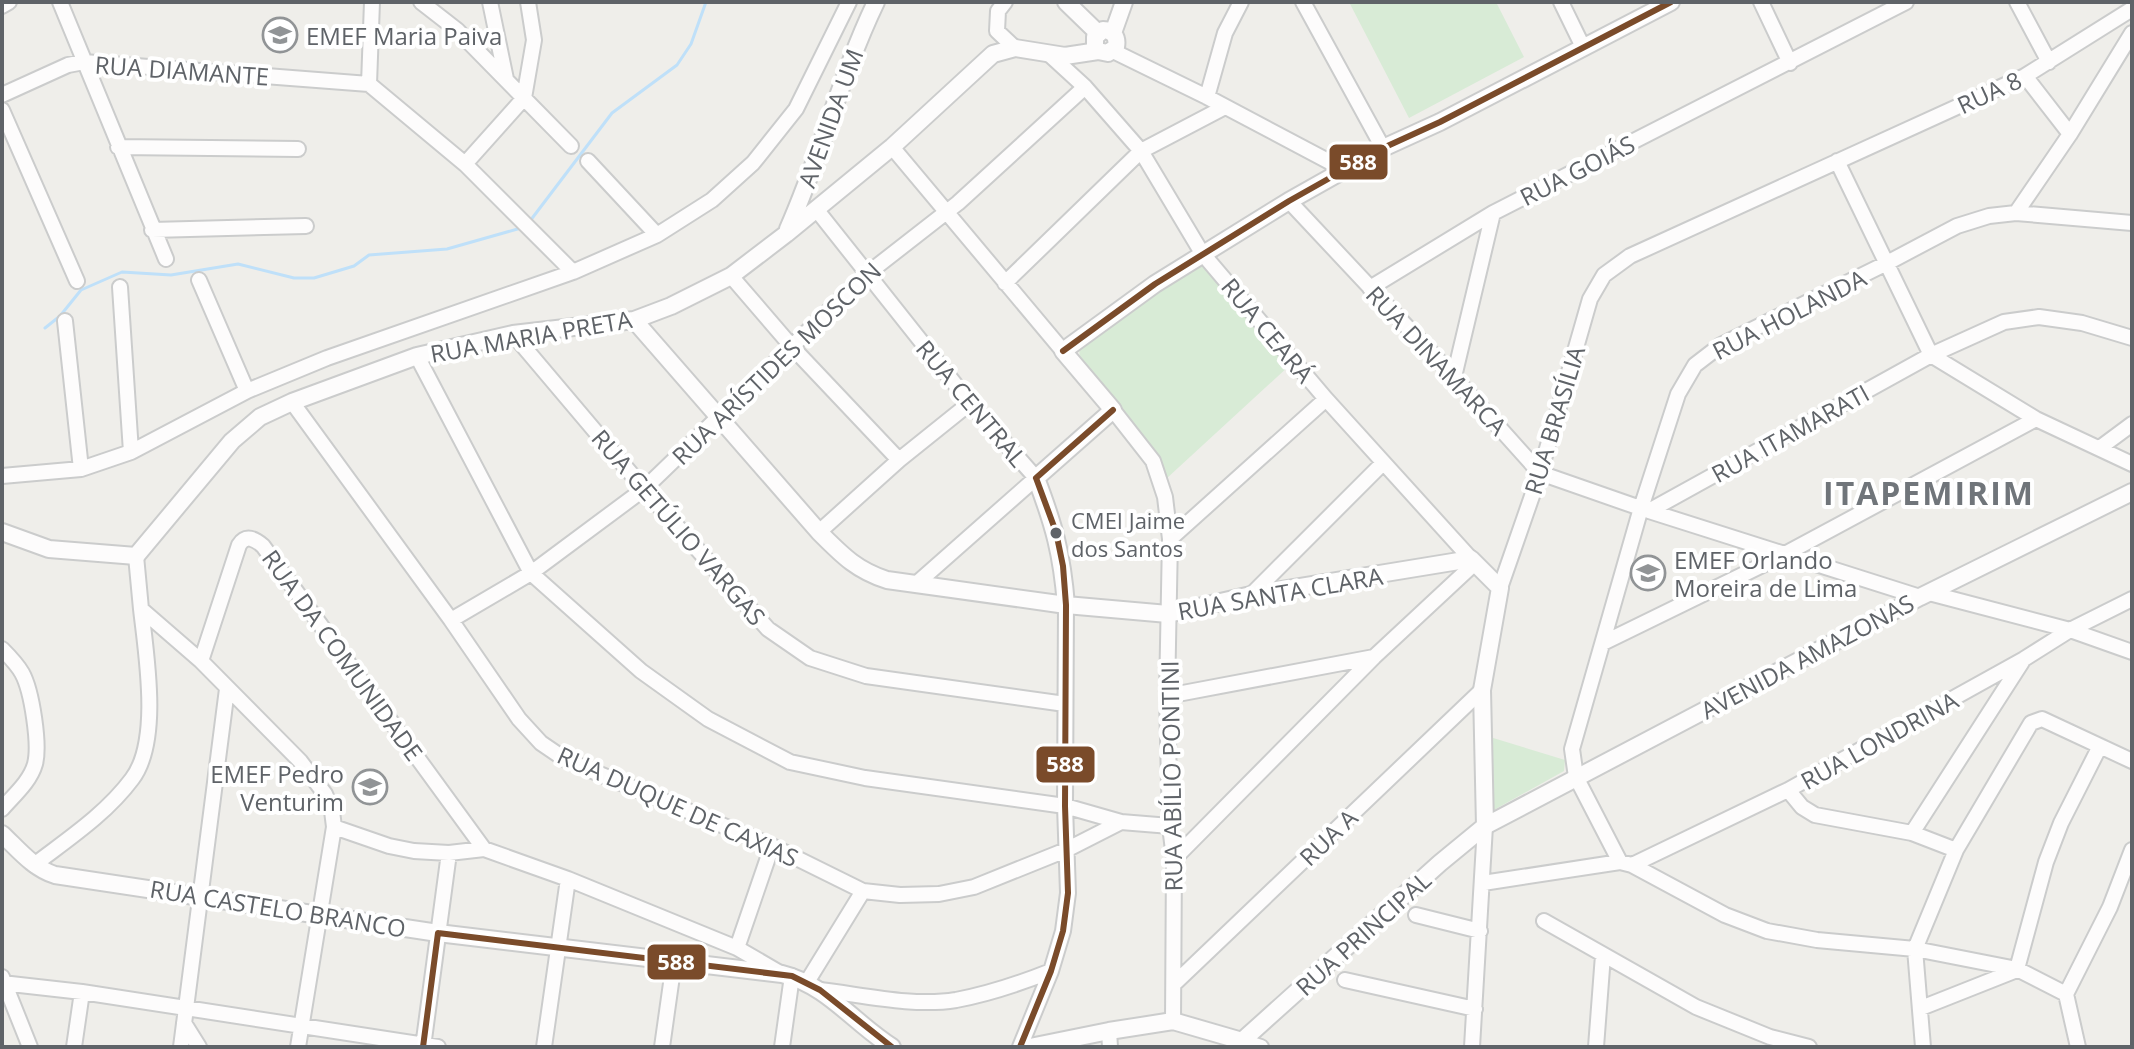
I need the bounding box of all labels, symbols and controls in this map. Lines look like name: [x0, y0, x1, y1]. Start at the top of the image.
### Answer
school or university icon: EMEF Maria Paiva: [261, 16, 299, 54]
place label: EMEF Maria Paiva: [306, 19, 502, 52]
street label: AVENIDA UM: [790, 44, 870, 192]
street label: RUA DIAMANTE: [94, 47, 270, 93]
street label: RUA 8: [1951, 63, 2027, 121]
street label: RUA GOIÁS: [1514, 127, 1640, 213]
line badge: 588: [1328, 143, 1389, 181]
text: 588: [1339, 146, 1377, 176]
street label: RUA ARÍSTIDES MOSCON: [664, 254, 888, 472]
street label: RUA HOLANDA: [1706, 261, 1872, 367]
street label: RUA CEARÁ: [1214, 271, 1322, 390]
street label: RUA DINAMARCA: [1359, 278, 1515, 442]
street label: RUA MARIA PRETA: [427, 302, 635, 370]
street label: RUA CENTRAL: [909, 333, 1035, 473]
street label: RUA BRASÍLIA: [1516, 341, 1592, 498]
street label: RUA ITAMARATI: [1705, 376, 1875, 490]
street label: RUA GETÚLIO VARGAS: [585, 422, 773, 632]
district label: ITAPEMIRIM: [1823, 471, 2035, 514]
place label: CMEI Jaime dos Santos: [1071, 505, 1185, 563]
marker: CMEI Jaime dos Santos: [1048, 525, 1064, 541]
street label: RUA DA COMUNIDADE: [255, 543, 431, 767]
place label: EMEF Orlando Moreira de Lima: [1674, 543, 1857, 604]
school or university icon: EMEF Orlando Moreira de Lima: [1629, 554, 1667, 592]
street label: RUA SANTA CLARA: [1175, 559, 1386, 627]
street label: AVENIDA AMAZONAS: [1695, 586, 1919, 726]
street label: RUA ABÍLIO PONTINI: [1152, 660, 1190, 892]
street label: RUA LONDRINA: [1794, 683, 1964, 797]
street label: RUA DUQUE DE CAXIAS: [552, 738, 804, 874]
line badge: 588: [1035, 745, 1096, 784]
text: 588: [1046, 748, 1084, 778]
place label: EMEF Pedro Venturim: [210, 757, 344, 818]
school or university icon: EMEF Pedro Venturim: [351, 768, 389, 806]
street label: RUA A: [1292, 801, 1365, 873]
street label: RUA PRINCIPAL: [1288, 863, 1438, 1003]
street label: RUA CASTELO BRANCO: [148, 871, 408, 945]
line badge: 588: [646, 943, 707, 981]
text: 588: [657, 946, 695, 976]

